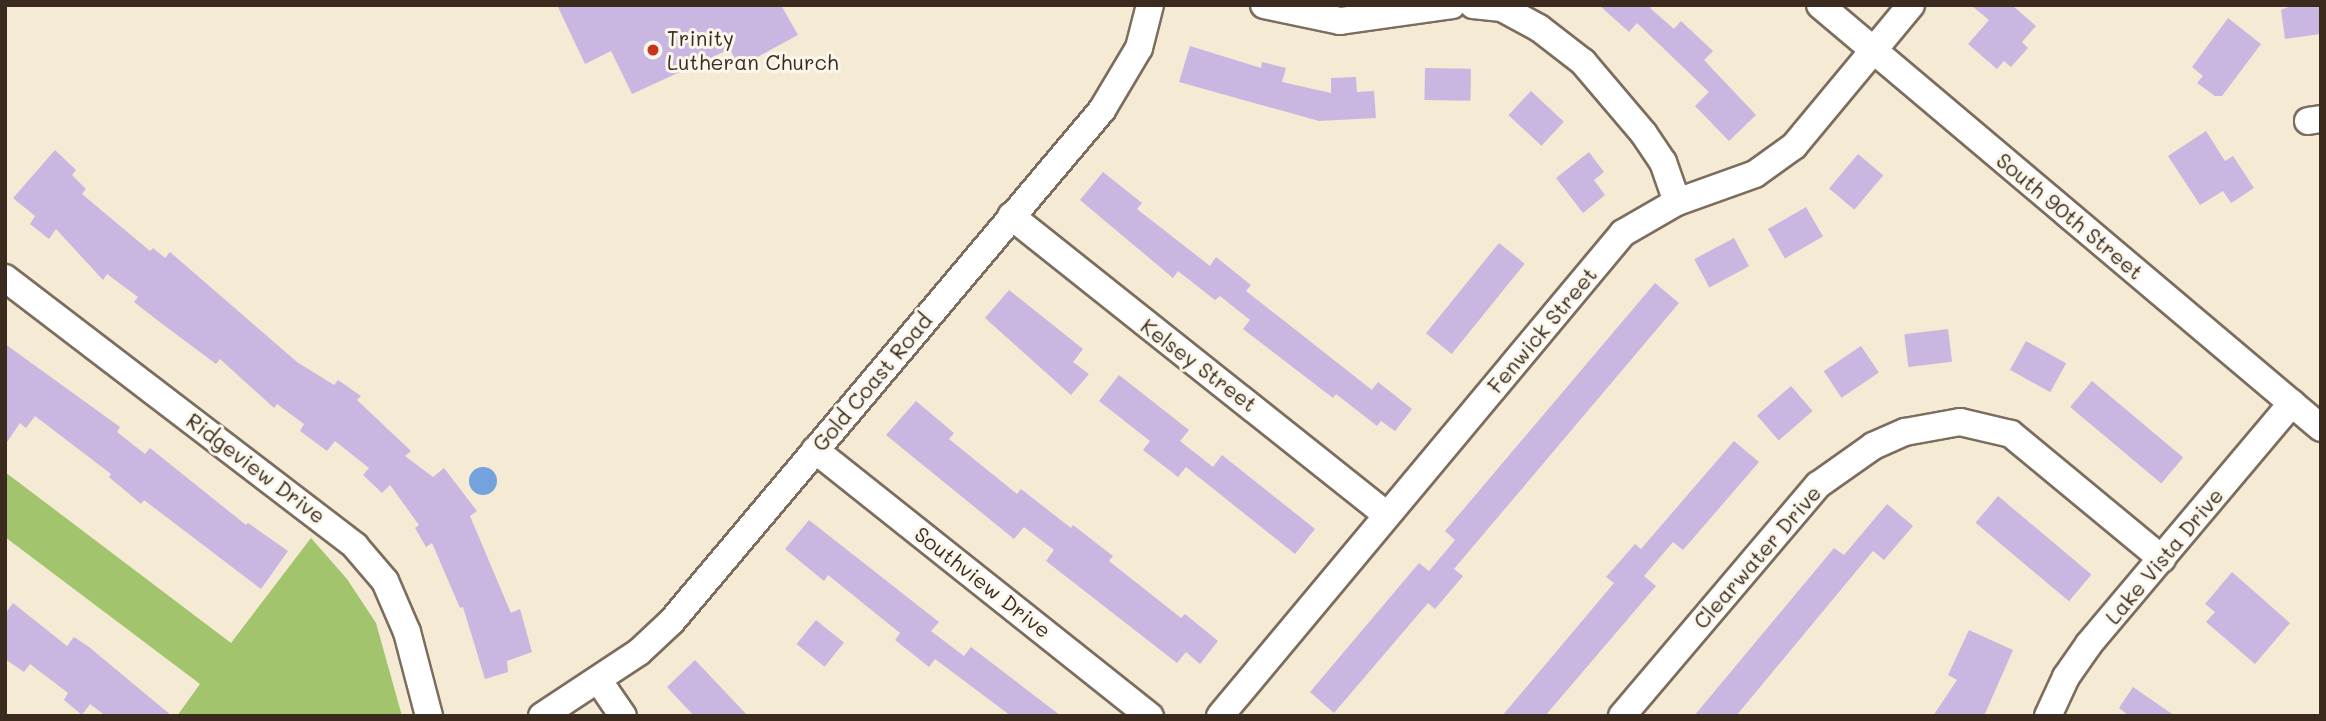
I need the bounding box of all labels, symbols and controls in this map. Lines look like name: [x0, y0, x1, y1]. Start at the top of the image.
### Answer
place label: Trinity Lutheran Church: [667, 25, 839, 75]
marker: Trinity Lutheran Church: [645, 42, 661, 58]
street label: South 90th Street: [1992, 147, 2148, 285]
street label: Fenwick Street: [1482, 262, 1602, 398]
street label: Gold Coast Road: [807, 308, 937, 456]
street label: Kelsey Street: [1136, 313, 1262, 417]
street label: Ridgeview Drive: [182, 408, 330, 528]
street label: Clearwater Drive: [1688, 480, 1826, 634]
street label: Lake Vista Drive: [2100, 483, 2228, 629]
street label: Southview Drive: [910, 521, 1056, 643]

